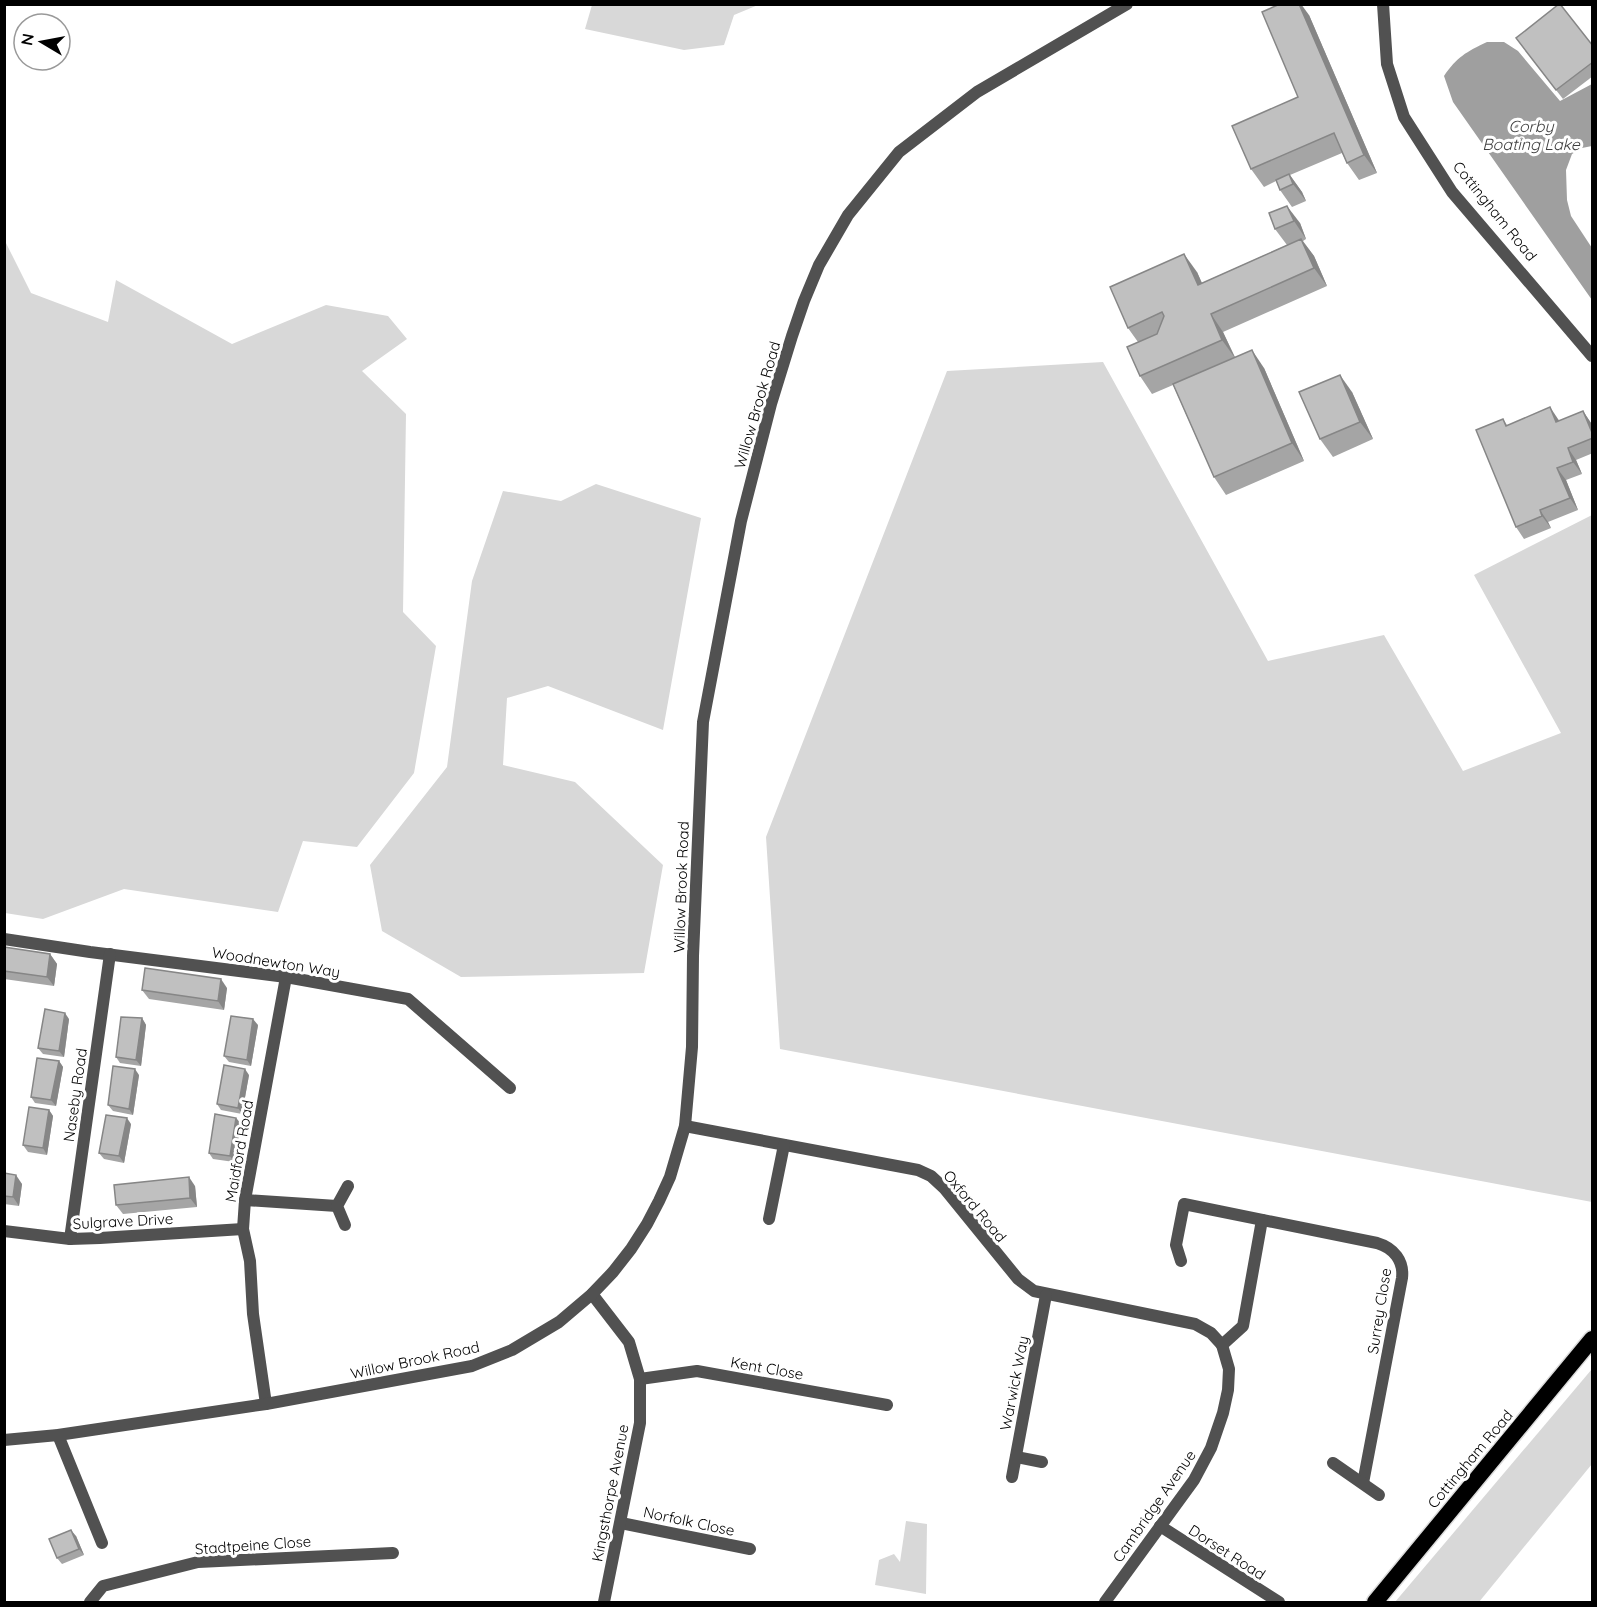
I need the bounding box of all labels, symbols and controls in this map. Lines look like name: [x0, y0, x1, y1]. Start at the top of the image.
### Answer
north arrow: [12, 12, 72, 72]
text: N: [16, 32, 38, 47]
water label: Corby Boating Lake: [1482, 116, 1581, 154]
street label: Cottingham Road: [1449, 157, 1541, 265]
street label: Willow Brook Road: [730, 339, 784, 471]
street label: Willow Brook Road: [669, 821, 693, 953]
street label: Woodnewton Way: [211, 942, 341, 982]
street label: Naseby Road: [59, 1047, 91, 1143]
street label: Maidford Road: [221, 1098, 257, 1204]
street label: Oxford Road: [939, 1166, 1011, 1246]
street label: Sulgrave Drive: [72, 1209, 174, 1233]
street label: Surrey Close: [1363, 1267, 1395, 1355]
street label: Warwick Way: [995, 1334, 1033, 1432]
street label: Willow Brook Road: [349, 1337, 481, 1383]
street label: Kent Close: [729, 1352, 805, 1384]
street label: Cottingham Road: [1423, 1406, 1517, 1512]
street label: Kingsthorpe Avenue: [587, 1423, 633, 1563]
street label: Cambridge Avenue: [1108, 1446, 1200, 1566]
street label: Norfolk Close: [642, 1502, 736, 1540]
street label: Dorset Road: [1185, 1520, 1269, 1584]
street label: Stadtpeine Close: [194, 1531, 312, 1559]

